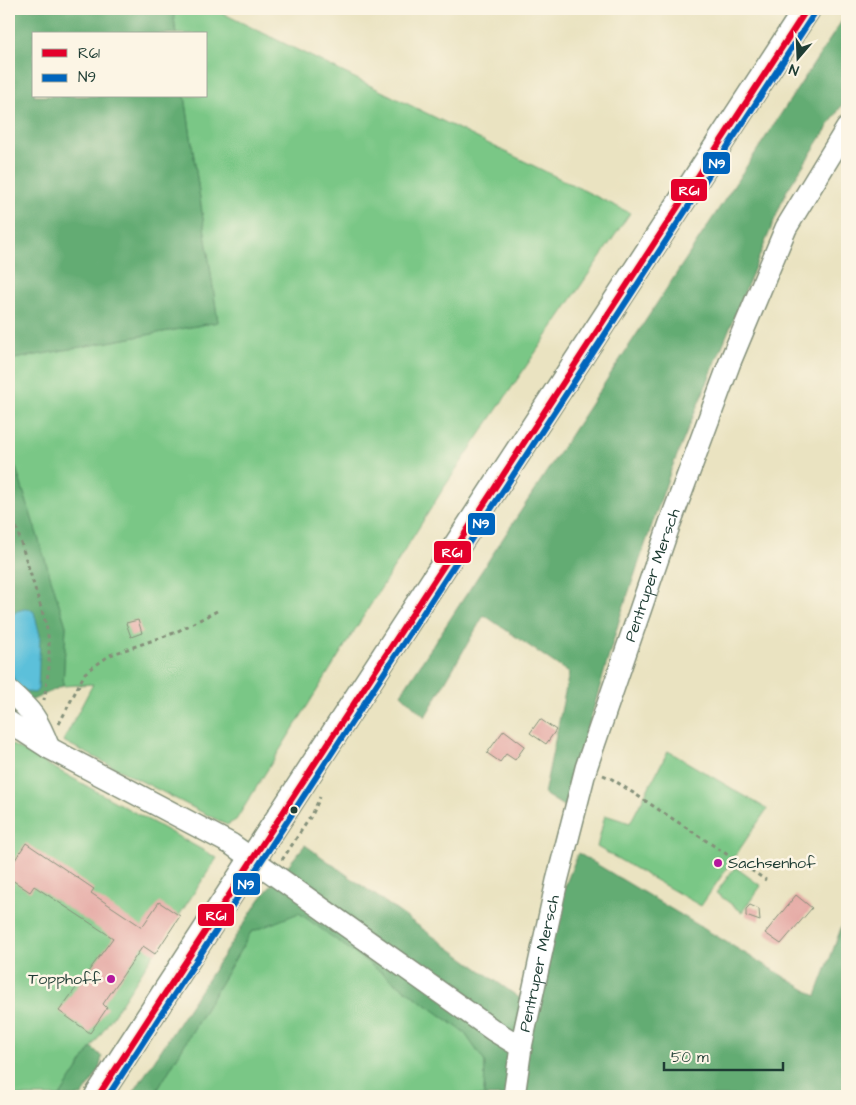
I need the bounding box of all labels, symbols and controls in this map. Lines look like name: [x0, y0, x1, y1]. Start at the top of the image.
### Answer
legend: [32, 32, 208, 98]
north arrow: [774, 32, 824, 82]
text: R61: [78, 43, 100, 64]
text: N: [786, 58, 802, 80]
text: N9: [78, 67, 96, 88]
line badge: N9: [702, 151, 731, 175]
text: N9: [709, 154, 725, 174]
line badge: R61: [670, 178, 708, 202]
text: R61: [679, 181, 699, 201]
street label: Pentruper Mersch: [619, 505, 686, 645]
line badge: N9: [467, 512, 496, 536]
text: N9: [473, 514, 489, 534]
line badge: R61: [433, 540, 472, 564]
text: R61: [442, 543, 462, 563]
unlabelled marker: [289, 805, 299, 815]
place label: Sachsenhof: [728, 852, 816, 874]
marker: Sachsenhof: [712, 857, 724, 869]
line badge: N9: [232, 872, 261, 896]
text: N9: [238, 875, 254, 895]
street label: Pentruper Mersch: [514, 893, 565, 1034]
line badge: R61: [197, 903, 235, 927]
text: R61: [206, 906, 226, 926]
place label: Topphoff: [28, 968, 102, 990]
marker: Topphoff: [105, 973, 117, 985]
scale bar: [664, 1040, 782, 1072]
text: 50 m: [671, 1047, 709, 1068]

